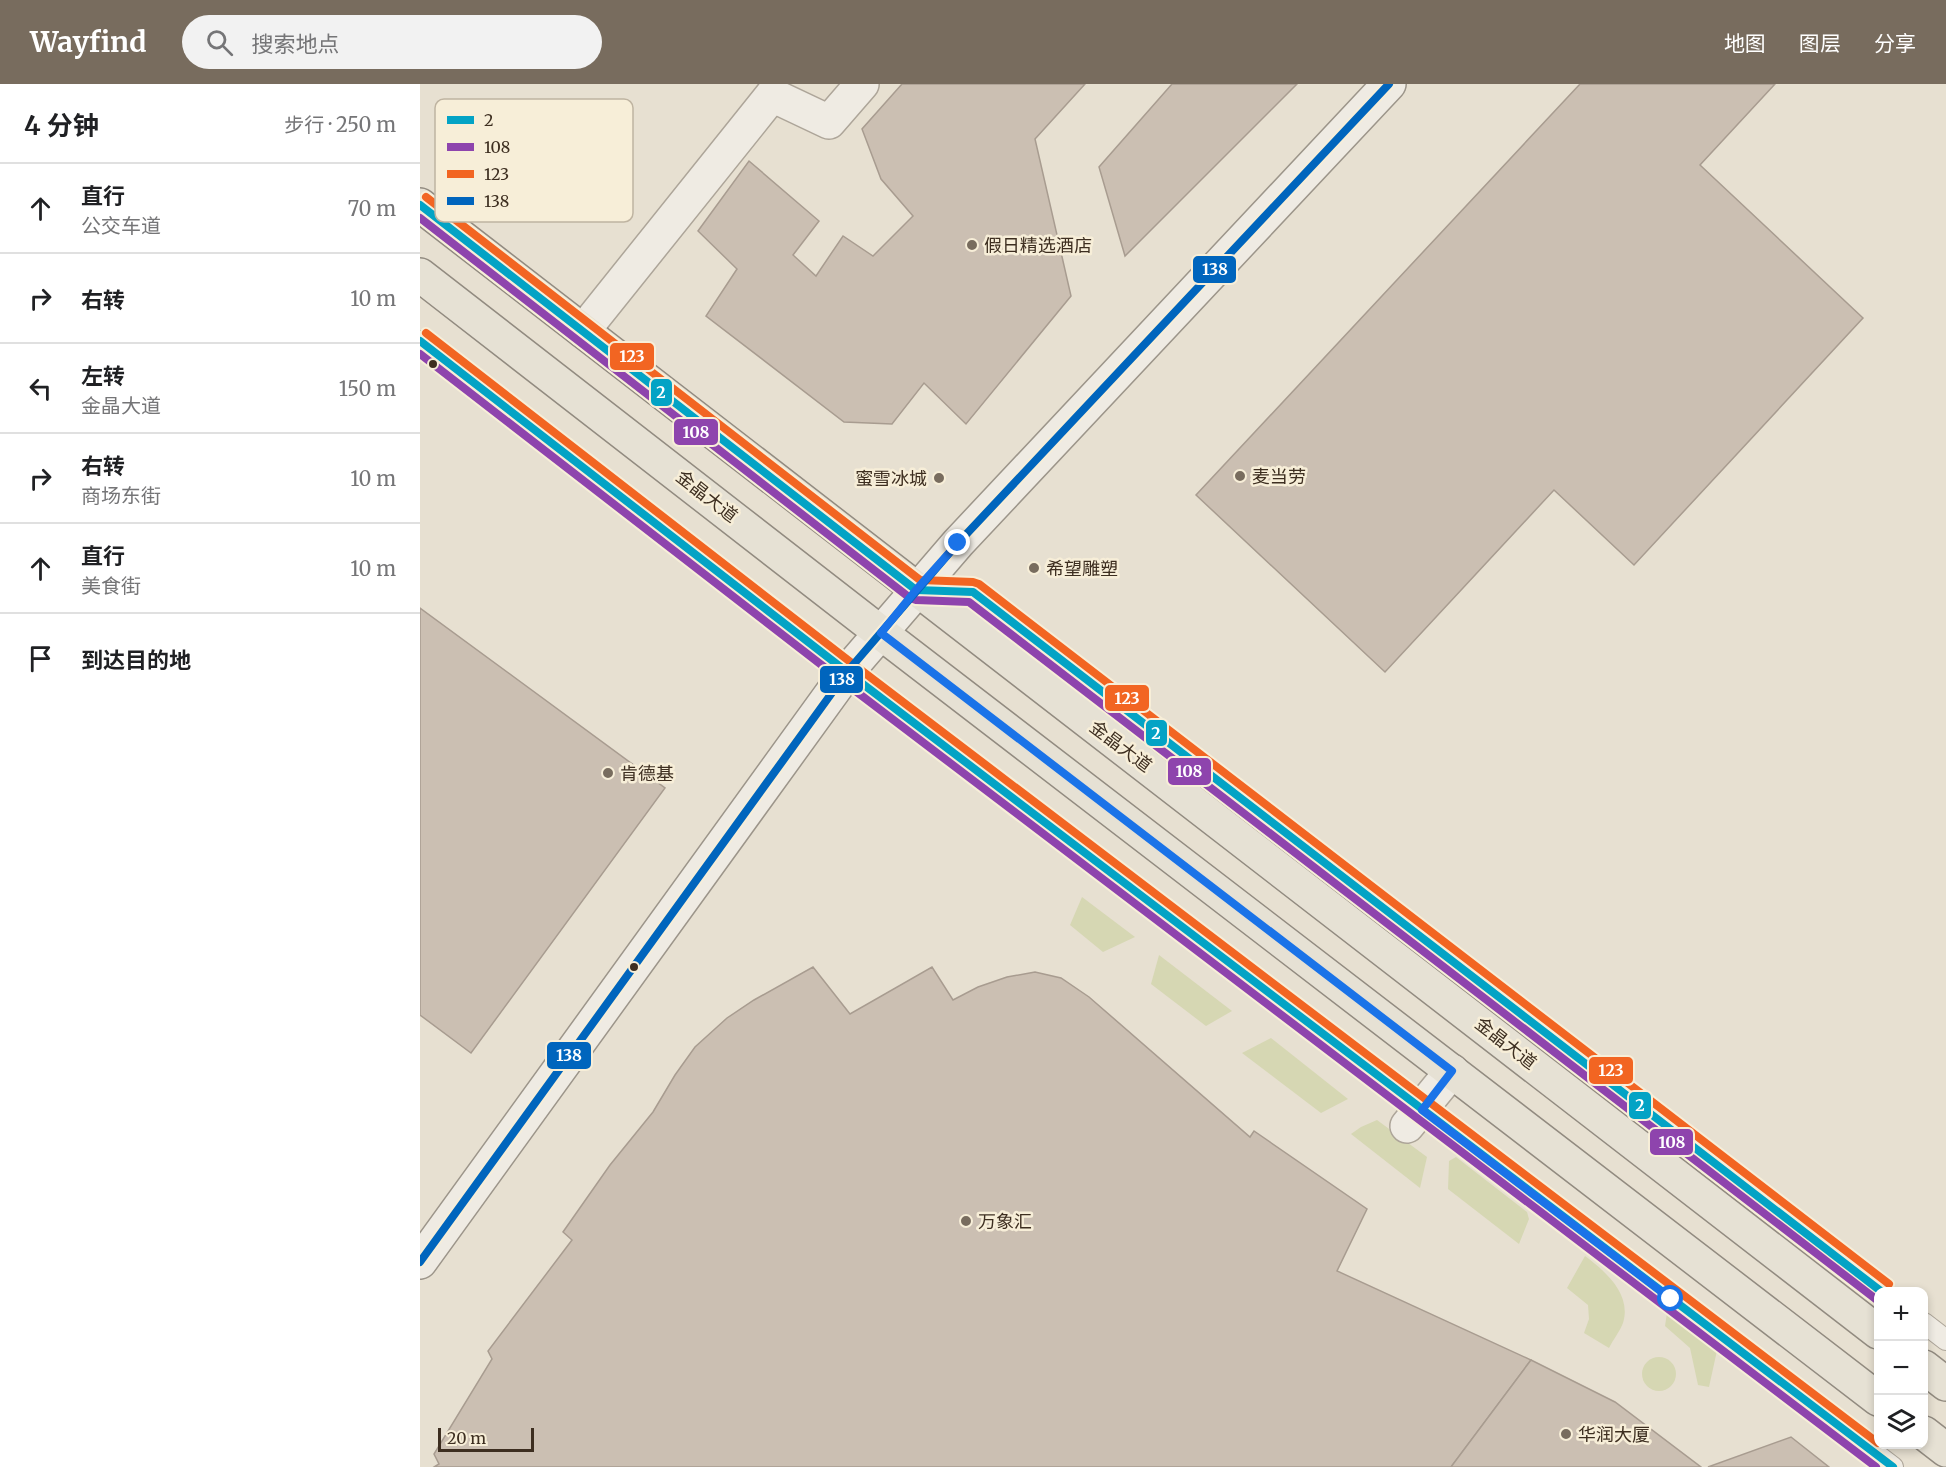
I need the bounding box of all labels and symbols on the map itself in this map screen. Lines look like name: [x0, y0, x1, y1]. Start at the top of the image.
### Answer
legend: [435, 99, 633, 222]
text: 2: [484, 110, 494, 130]
text: 108: [484, 137, 510, 157]
text: 123: [484, 164, 509, 184]
text: 138: [484, 191, 509, 211]
place label: 假日精选酒店: [984, 234, 1092, 257]
marker: 假日精选酒店: [965, 238, 979, 252]
line badge: 138: [1192, 255, 1237, 284]
text: 138: [1202, 259, 1228, 279]
line badge: 123: [609, 342, 655, 371]
text: 123: [619, 346, 645, 366]
unlabelled marker: [427, 358, 439, 370]
line badge: 2: [650, 378, 673, 407]
text: 2: [656, 382, 666, 402]
line badge: 108: [673, 418, 719, 446]
text: 108: [682, 422, 710, 442]
street label: 金晶大道: [672, 465, 742, 527]
place label: 麦当劳: [1252, 465, 1306, 488]
place label: 蜜雪冰城: [855, 467, 927, 490]
marker: 麦当劳: [1233, 469, 1247, 483]
marker: 蜜雪冰城: [932, 471, 946, 485]
route end: [944, 529, 970, 555]
place label: 希望雕塑: [1046, 557, 1118, 580]
marker: 希望雕塑: [1027, 561, 1041, 575]
line badge: 138: [819, 665, 864, 694]
text: 138: [829, 669, 855, 689]
line badge: 123: [1104, 684, 1150, 712]
text: 123: [1114, 688, 1140, 708]
street label: 金晶大道: [1085, 715, 1157, 777]
line badge: 2: [1145, 719, 1168, 747]
text: 2: [1151, 723, 1161, 743]
line badge: 108: [1167, 757, 1212, 786]
text: 108: [1175, 761, 1203, 781]
place label: 肯德基: [620, 762, 674, 785]
marker: 肯德基: [601, 766, 615, 780]
unlabelled marker: [628, 961, 640, 973]
street label: 金晶大道: [1471, 1012, 1541, 1074]
line badge: 138: [546, 1041, 592, 1070]
text: 138: [556, 1045, 582, 1065]
line badge: 123: [1588, 1056, 1634, 1085]
text: 123: [1598, 1060, 1624, 1080]
line badge: 2: [1628, 1091, 1652, 1120]
text: 2: [1635, 1095, 1645, 1115]
line badge: 108: [1649, 1128, 1694, 1156]
text: 108: [1658, 1132, 1686, 1152]
place label: 万象汇: [978, 1210, 1032, 1233]
marker: 万象汇: [959, 1214, 973, 1228]
route start: [1657, 1285, 1683, 1311]
place label: 华润大厦: [1578, 1423, 1650, 1446]
scale bar: [438, 1425, 534, 1452]
marker: 华润大厦: [1559, 1427, 1573, 1441]

